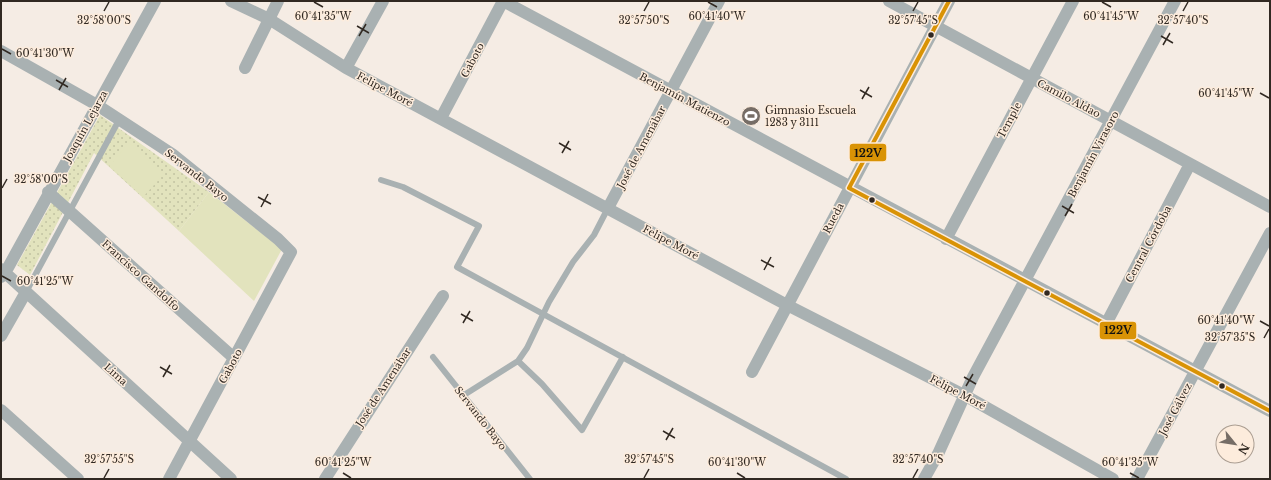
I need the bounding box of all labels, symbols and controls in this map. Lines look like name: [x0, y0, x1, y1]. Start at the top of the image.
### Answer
text: 60°41'35"W: [295, 10, 351, 23]
text: 60°41'40"W: [688, 10, 746, 23]
text: 60°41'45"W: [1083, 10, 1139, 23]
text: 32°58'00"S: [77, 14, 131, 27]
text: 32°57'50"S: [618, 14, 670, 27]
text: 32°57'45"S: [888, 14, 938, 27]
text: 32°57'40"S: [1157, 14, 1209, 27]
unlabelled marker: [926, 30, 936, 40]
street label: Gaboto: [458, 40, 487, 80]
text: 60°41'30"W: [16, 47, 74, 60]
street label: Felipe Moré: [355, 69, 415, 110]
street label: Benjamín Matienzo: [637, 70, 733, 129]
street label: Camilo Aldao: [1035, 76, 1103, 121]
text: 60°41'45"W: [1198, 87, 1254, 100]
street label: Joaquín Lejarza: [59, 88, 111, 166]
street label: Temple: [994, 100, 1025, 141]
street label: José de Amenábar: [613, 103, 669, 193]
place label: Gimnasio Escuela 1283 y 3111: [765, 104, 856, 129]
sports icon: Gimnasio Escuela 1283 y 3111: [740, 105, 762, 127]
street label: Benjamín Virasoro: [1065, 108, 1122, 200]
line badge: 122V: [849, 143, 887, 162]
street label: Servando Bayo: [162, 146, 231, 205]
text: 122V: [854, 146, 883, 160]
text: 32°58'00"S: [14, 173, 68, 186]
unlabelled marker: [867, 195, 877, 205]
street label: Rueda: [820, 200, 847, 236]
street label: Central Córdoba: [1123, 203, 1174, 285]
street label: Felipe Moré: [641, 222, 701, 263]
street label: Francisco Gandolfo: [99, 237, 183, 314]
text: 60°41'25"W: [17, 275, 73, 288]
unlabelled marker: [1042, 288, 1052, 298]
text: 60°41'40"W: [1197, 314, 1255, 327]
line badge: 122V: [1099, 321, 1137, 340]
text: 122V: [1104, 323, 1133, 337]
text: 32°57'35"S: [1205, 331, 1255, 344]
street label: José de Amenábar: [352, 345, 414, 431]
street label: Gaboto: [216, 346, 245, 386]
street label: Lima: [101, 361, 130, 389]
street label: Felipe Moré: [928, 372, 988, 413]
street label: José Gálvez: [1155, 380, 1195, 440]
unlabelled marker: [1217, 381, 1227, 391]
street label: Servando Bayo: [452, 384, 510, 453]
north arrow: [1215, 424, 1255, 464]
text: N: [1235, 441, 1252, 458]
text: 32°57'55"S: [84, 453, 134, 466]
text: 32°57'45"S: [624, 453, 674, 466]
text: 32°57'40"S: [892, 453, 944, 466]
text: 60°41'25"W: [315, 456, 371, 469]
text: 60°41'30"W: [708, 456, 766, 469]
text: 60°41'35"W: [1102, 456, 1158, 469]

